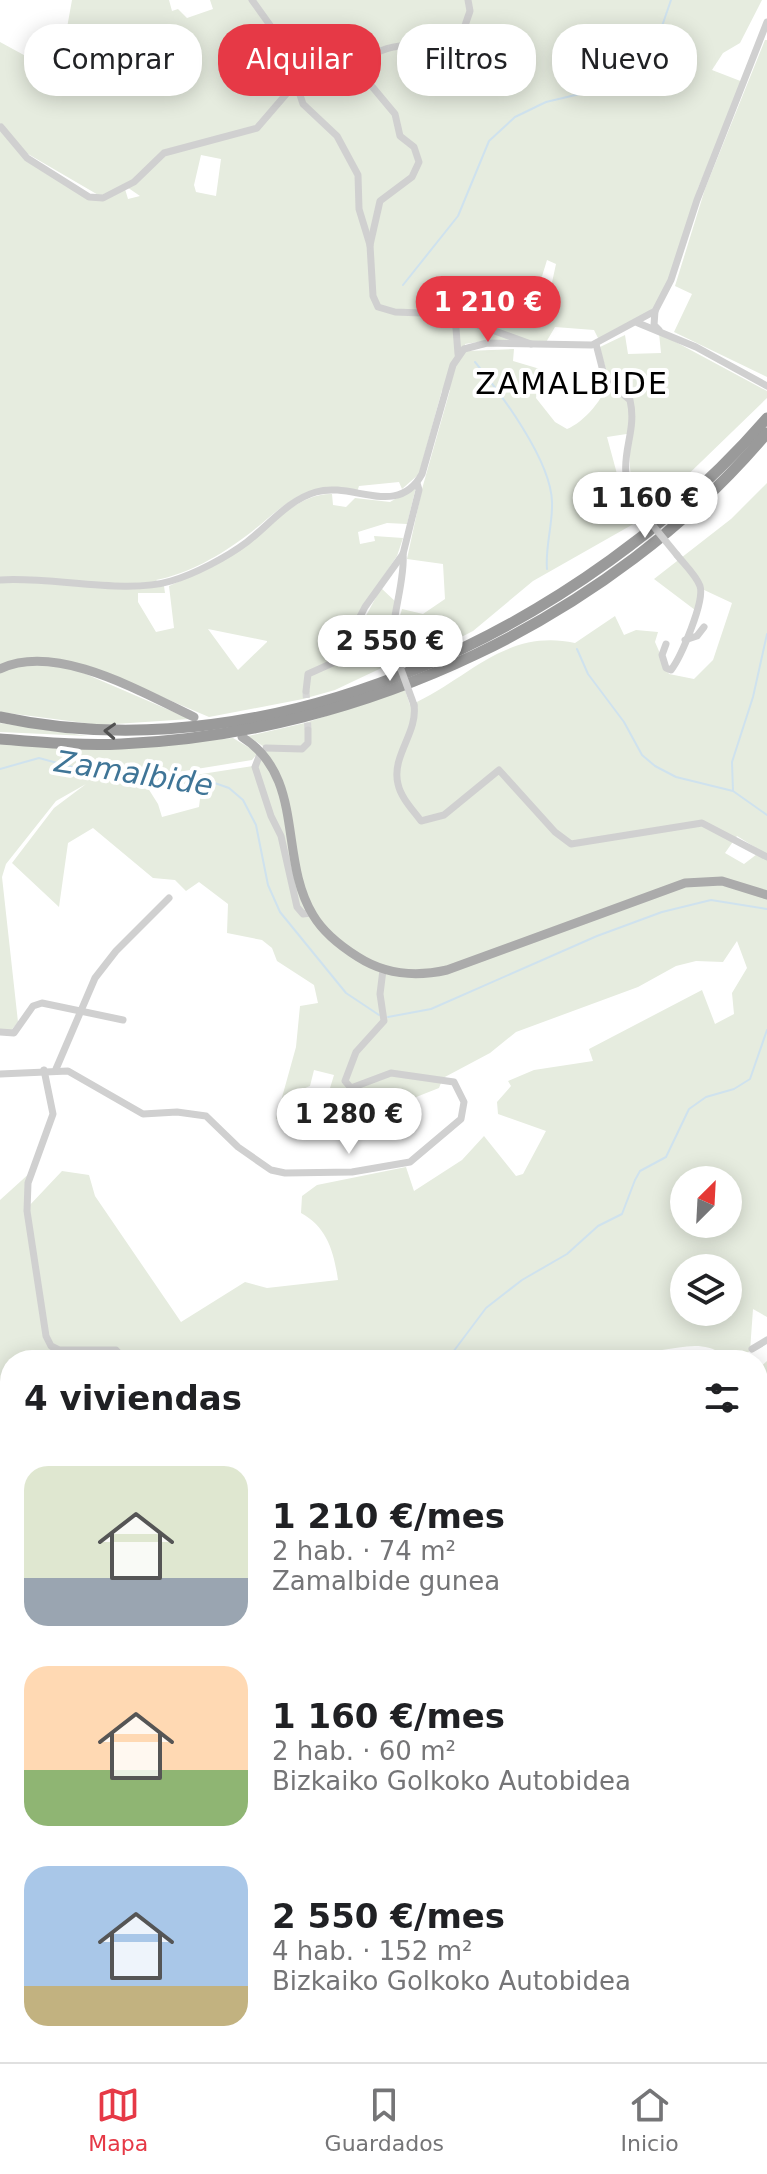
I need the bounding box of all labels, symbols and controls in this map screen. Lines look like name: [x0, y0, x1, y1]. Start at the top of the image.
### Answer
chip: Comprar: [24, 24, 202, 96]
chip: Alquilar: [218, 24, 381, 96]
chip: Filtros: [397, 24, 536, 96]
chip: Nuevo: [552, 24, 697, 96]
pin: 1 210 €: [414, 276, 562, 344]
text: 1 210 €: [434, 287, 542, 317]
district label: ZAMALBIDE: [475, 366, 669, 401]
pin: 1 160 €: [571, 472, 719, 540]
text: 1 160 €: [591, 483, 699, 513]
pin: 2 550 €: [316, 615, 464, 683]
text: 2 550 €: [336, 626, 444, 656]
one-way arrow: [103, 723, 116, 740]
water label: Zamalbide: [51, 743, 216, 803]
pin: 1 280 €: [275, 1088, 423, 1156]
text: 1 280 €: [295, 1099, 403, 1129]
north arrow: [670, 1166, 742, 1238]
map controls: [670, 1166, 742, 1326]
button: layers: [670, 1254, 742, 1326]
icon: filters: [700, 1376, 744, 1420]
text: 4 viviendas: [24, 1378, 242, 1418]
text: 1 210 €/mes: [272, 1496, 505, 1536]
icon: home: [88, 1498, 184, 1594]
text: 2 hab. · 74 m²: [272, 1536, 456, 1566]
text: Zamalbide gunea: [272, 1566, 500, 1596]
text: 1 160 €/mes: [272, 1696, 505, 1736]
icon: home: [88, 1698, 184, 1794]
text: 2 hab. · 60 m²: [272, 1736, 456, 1766]
text: Bizkaiko Golkoko Autobidea: [272, 1766, 631, 1796]
text: 2 550 €/mes: [272, 1896, 505, 1936]
icon: home: [88, 1898, 184, 1994]
text: 4 hab. · 152 m²: [272, 1936, 472, 1966]
text: Bizkaiko Golkoko Autobidea: [272, 1966, 631, 1996]
tab: Mapa: [88, 2083, 148, 2156]
tab: Guardados: [325, 2083, 444, 2156]
tab: Inicio: [621, 2083, 679, 2156]

